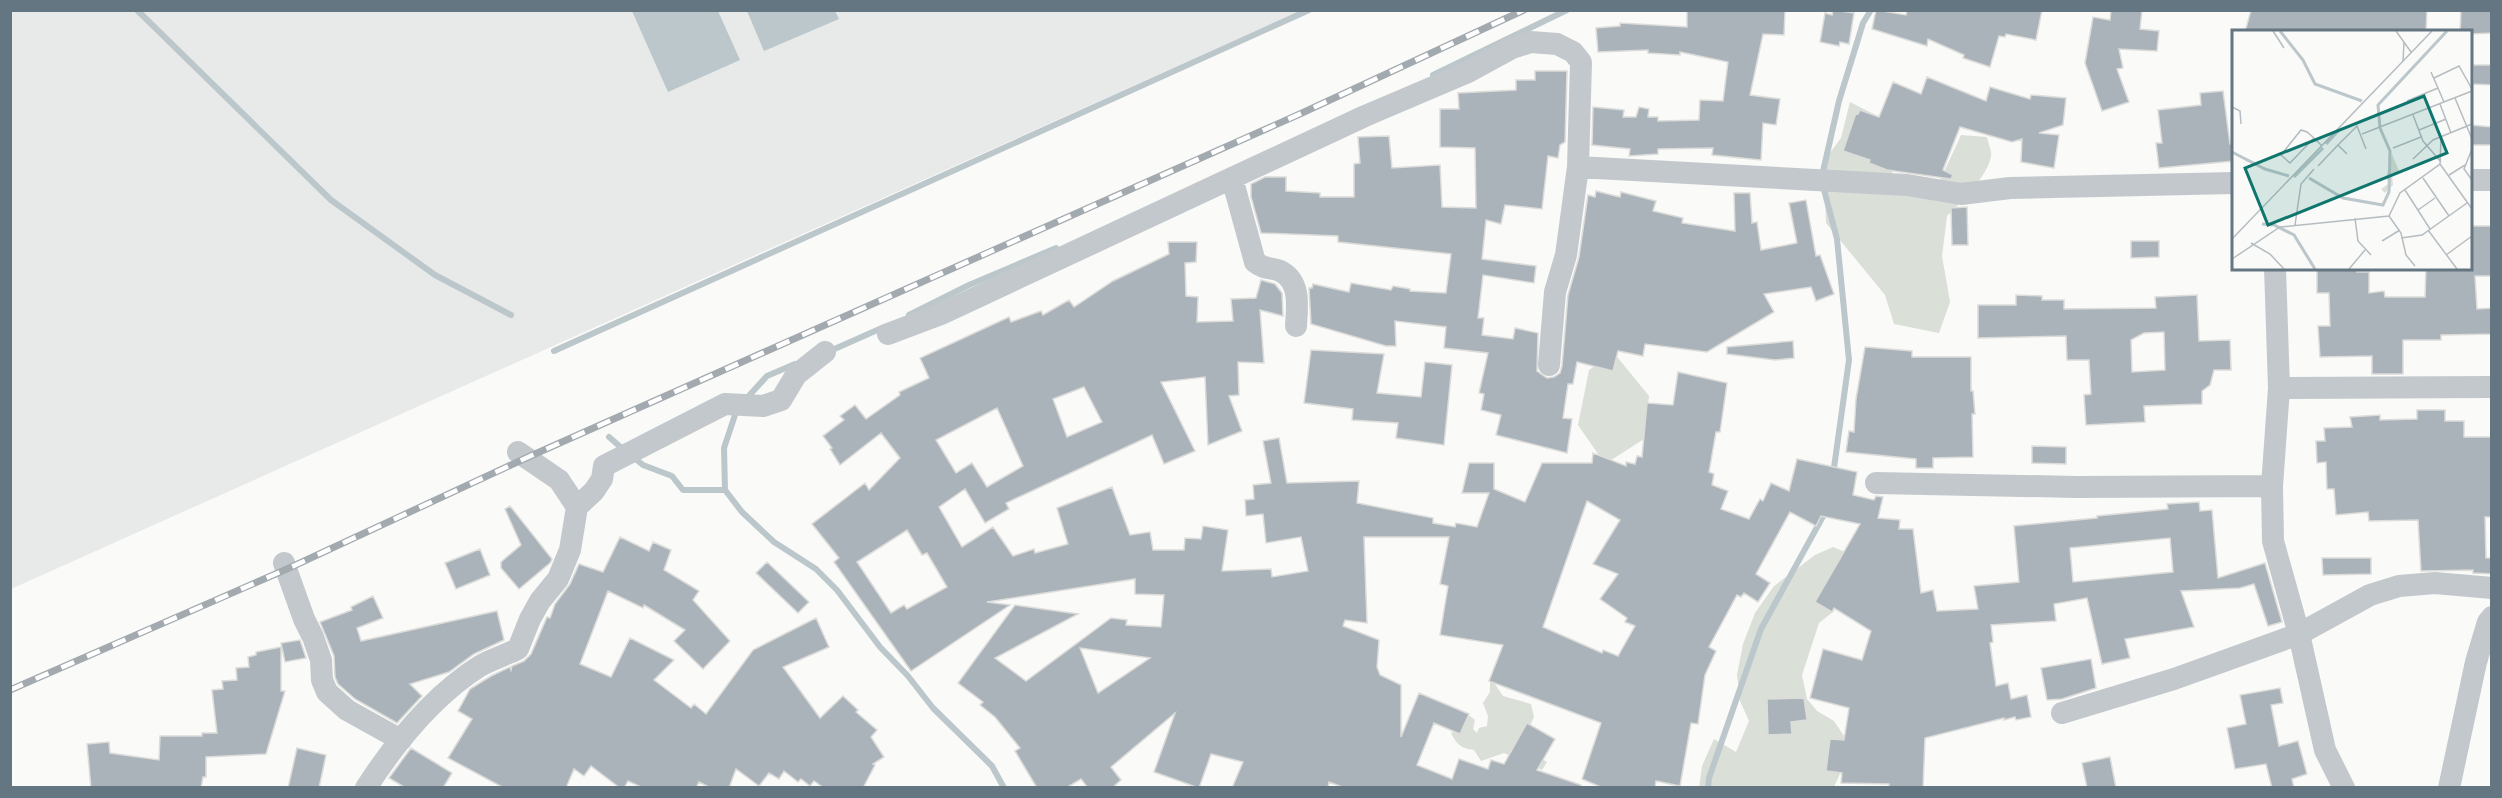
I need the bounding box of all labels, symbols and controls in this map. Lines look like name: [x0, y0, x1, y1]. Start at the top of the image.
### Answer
inset map: [2232, 30, 2472, 270]

